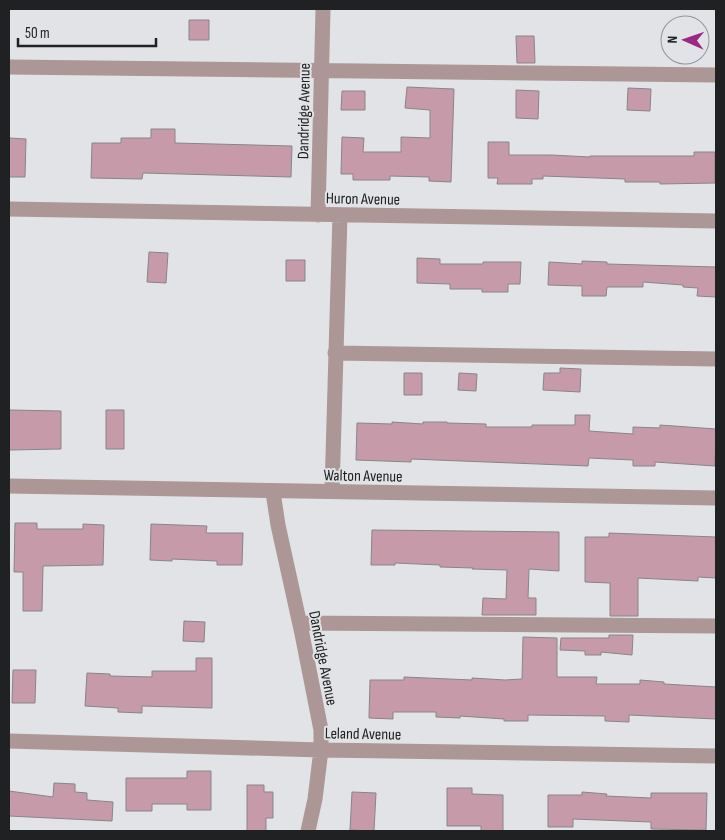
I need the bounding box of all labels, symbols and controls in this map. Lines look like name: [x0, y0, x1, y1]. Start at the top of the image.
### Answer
scale bar: [18, 15, 155, 47]
north arrow: [660, 15, 710, 65]
text: 50 m: [25, 24, 50, 43]
text: N: [664, 36, 681, 44]
street label: Dandridge Avenue: [294, 63, 315, 159]
street label: Huron Avenue: [326, 189, 400, 210]
street label: Walton Avenue: [323, 466, 403, 487]
street label: Dandridge Avenue: [304, 609, 341, 707]
street label: Leland Avenue: [325, 724, 401, 745]

